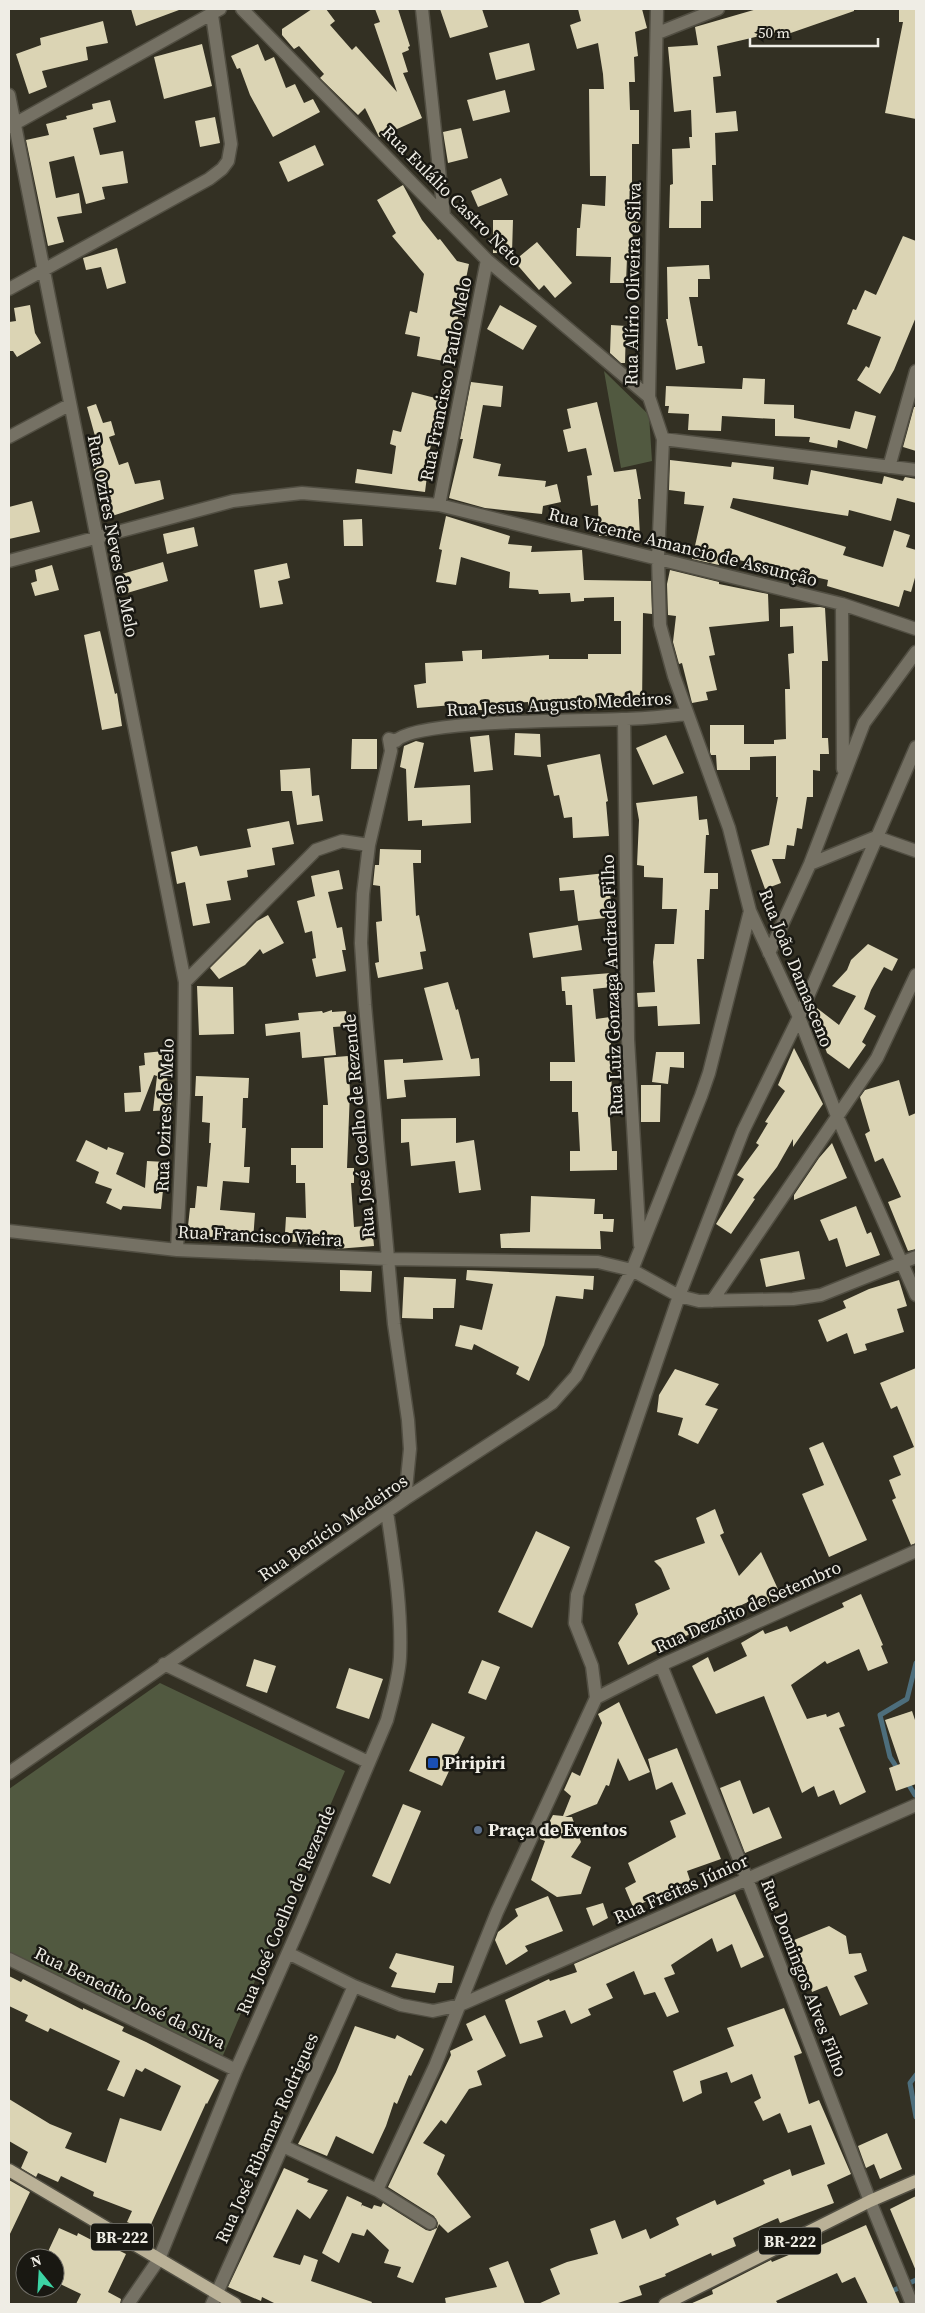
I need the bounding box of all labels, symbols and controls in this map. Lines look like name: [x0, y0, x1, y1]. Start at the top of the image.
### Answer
scale bar: [750, 15, 878, 47]
text: 50 m: [758, 22, 790, 43]
street label: Rua Eulálio Castro Neto: [377, 120, 528, 271]
street label: Rua Alírio Oliveira e Silva: [618, 181, 647, 386]
street label: Rua Francisco Paulo Melo: [413, 275, 478, 483]
street label: Rua Ozires Neves de Melo: [82, 432, 145, 639]
street label: Rua Vicente Amancio de Assunção: [546, 501, 820, 592]
street label: Rua Jesus Augusto Medeiros: [446, 685, 672, 722]
street label: Rua Luiz Gonzaga Andrade Filho: [594, 854, 629, 1116]
street label: Rua João Damasceno: [753, 885, 840, 1051]
street label: Rua José Coelho de Rezende: [336, 1013, 381, 1239]
street label: Rua Ozires de Melo: [149, 1037, 180, 1192]
street label: Rua Francisco Vieira: [177, 1219, 344, 1252]
street label: Rua Benício Medeiros: [253, 1468, 413, 1587]
street label: Rua Dezoito de Setembro: [651, 1554, 845, 1659]
place label: Piripiri: [444, 1750, 506, 1775]
marker: Piripiri: [426, 1756, 440, 1770]
street label: Rua José Coelho de Rezende: [230, 1801, 341, 2018]
place label: Praça de Eventos: [488, 1817, 627, 1842]
marker: Praça de Eventos: [472, 1824, 484, 1836]
street label: Rua Freitas Júnior: [610, 1848, 752, 1929]
street label: Rua Domingos Alves Filho: [755, 1875, 854, 2081]
street label: Rua Benedito José da Silva: [30, 1940, 231, 2055]
street label: Rua José Ribamar Rodrigues: [209, 2029, 324, 2247]
road number: BR-222: [91, 2224, 153, 2250]
road number: BR-222: [759, 2228, 821, 2254]
north arrow: [15, 2248, 65, 2298]
text: N: [28, 2250, 44, 2272]

